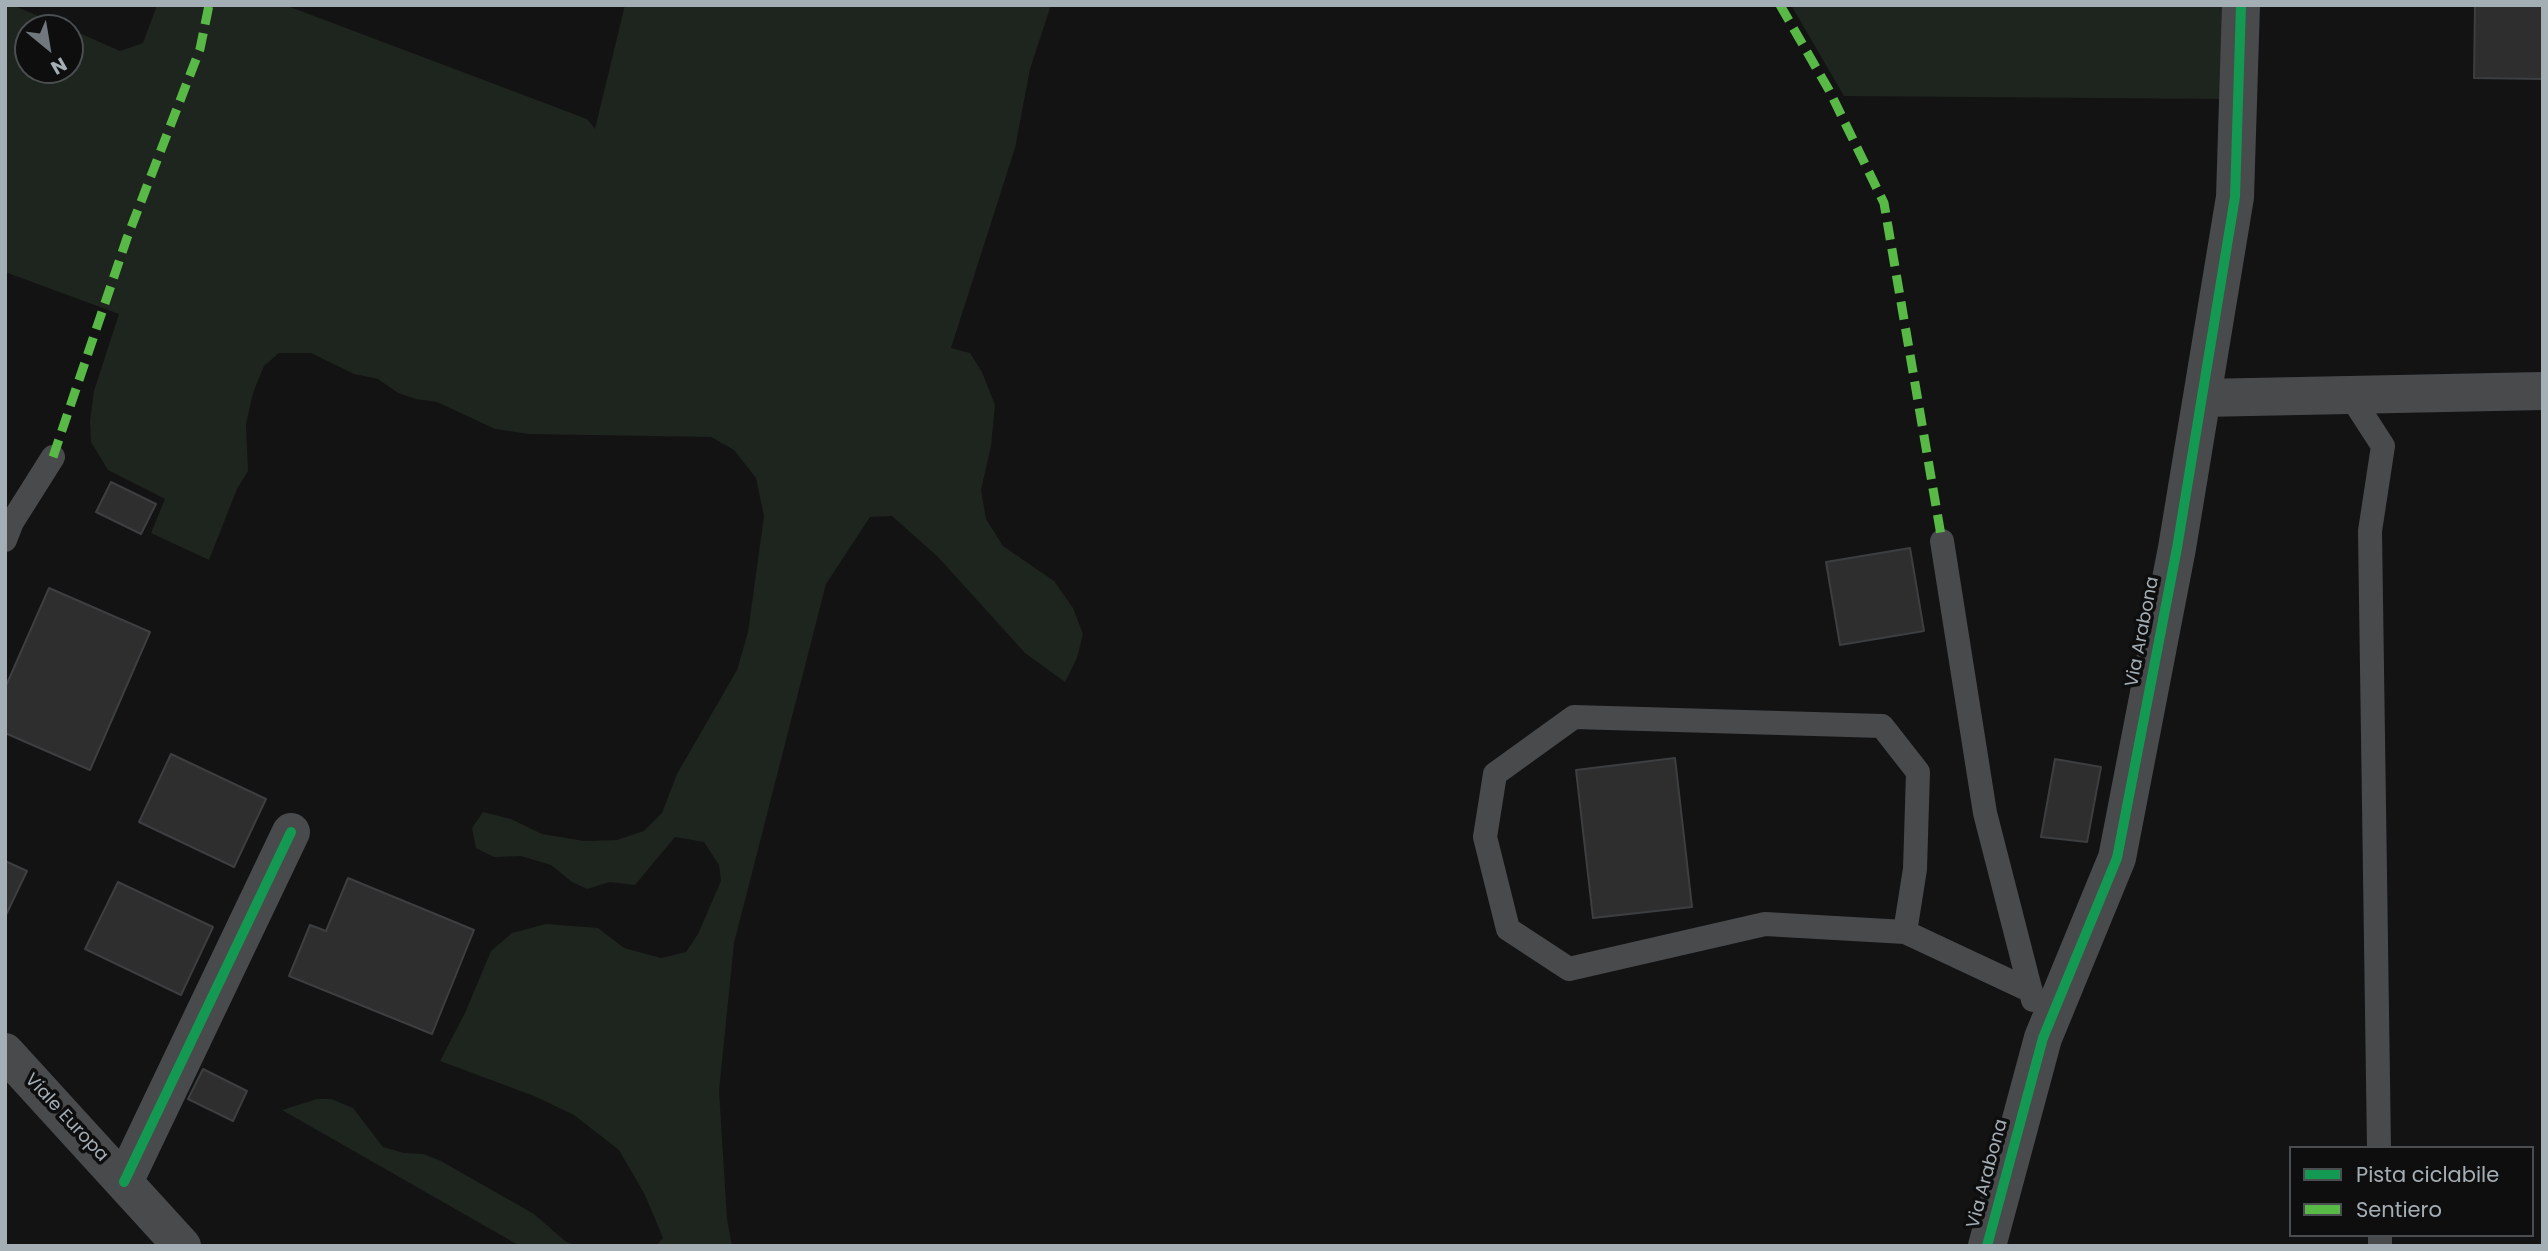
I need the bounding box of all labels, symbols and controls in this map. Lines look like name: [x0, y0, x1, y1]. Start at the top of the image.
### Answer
north arrow: [14, 14, 84, 84]
text: N: [46, 51, 72, 81]
street label: Via Arabona: [2122, 575, 2164, 689]
street label: Viale Europa: [20, 1070, 112, 1166]
street label: Via Arabona: [1963, 1117, 2013, 1231]
legend: [2289, 1146, 2534, 1237]
text: Pista ciclabile: [2356, 1160, 2499, 1189]
text: Sentiero: [2356, 1195, 2442, 1224]

